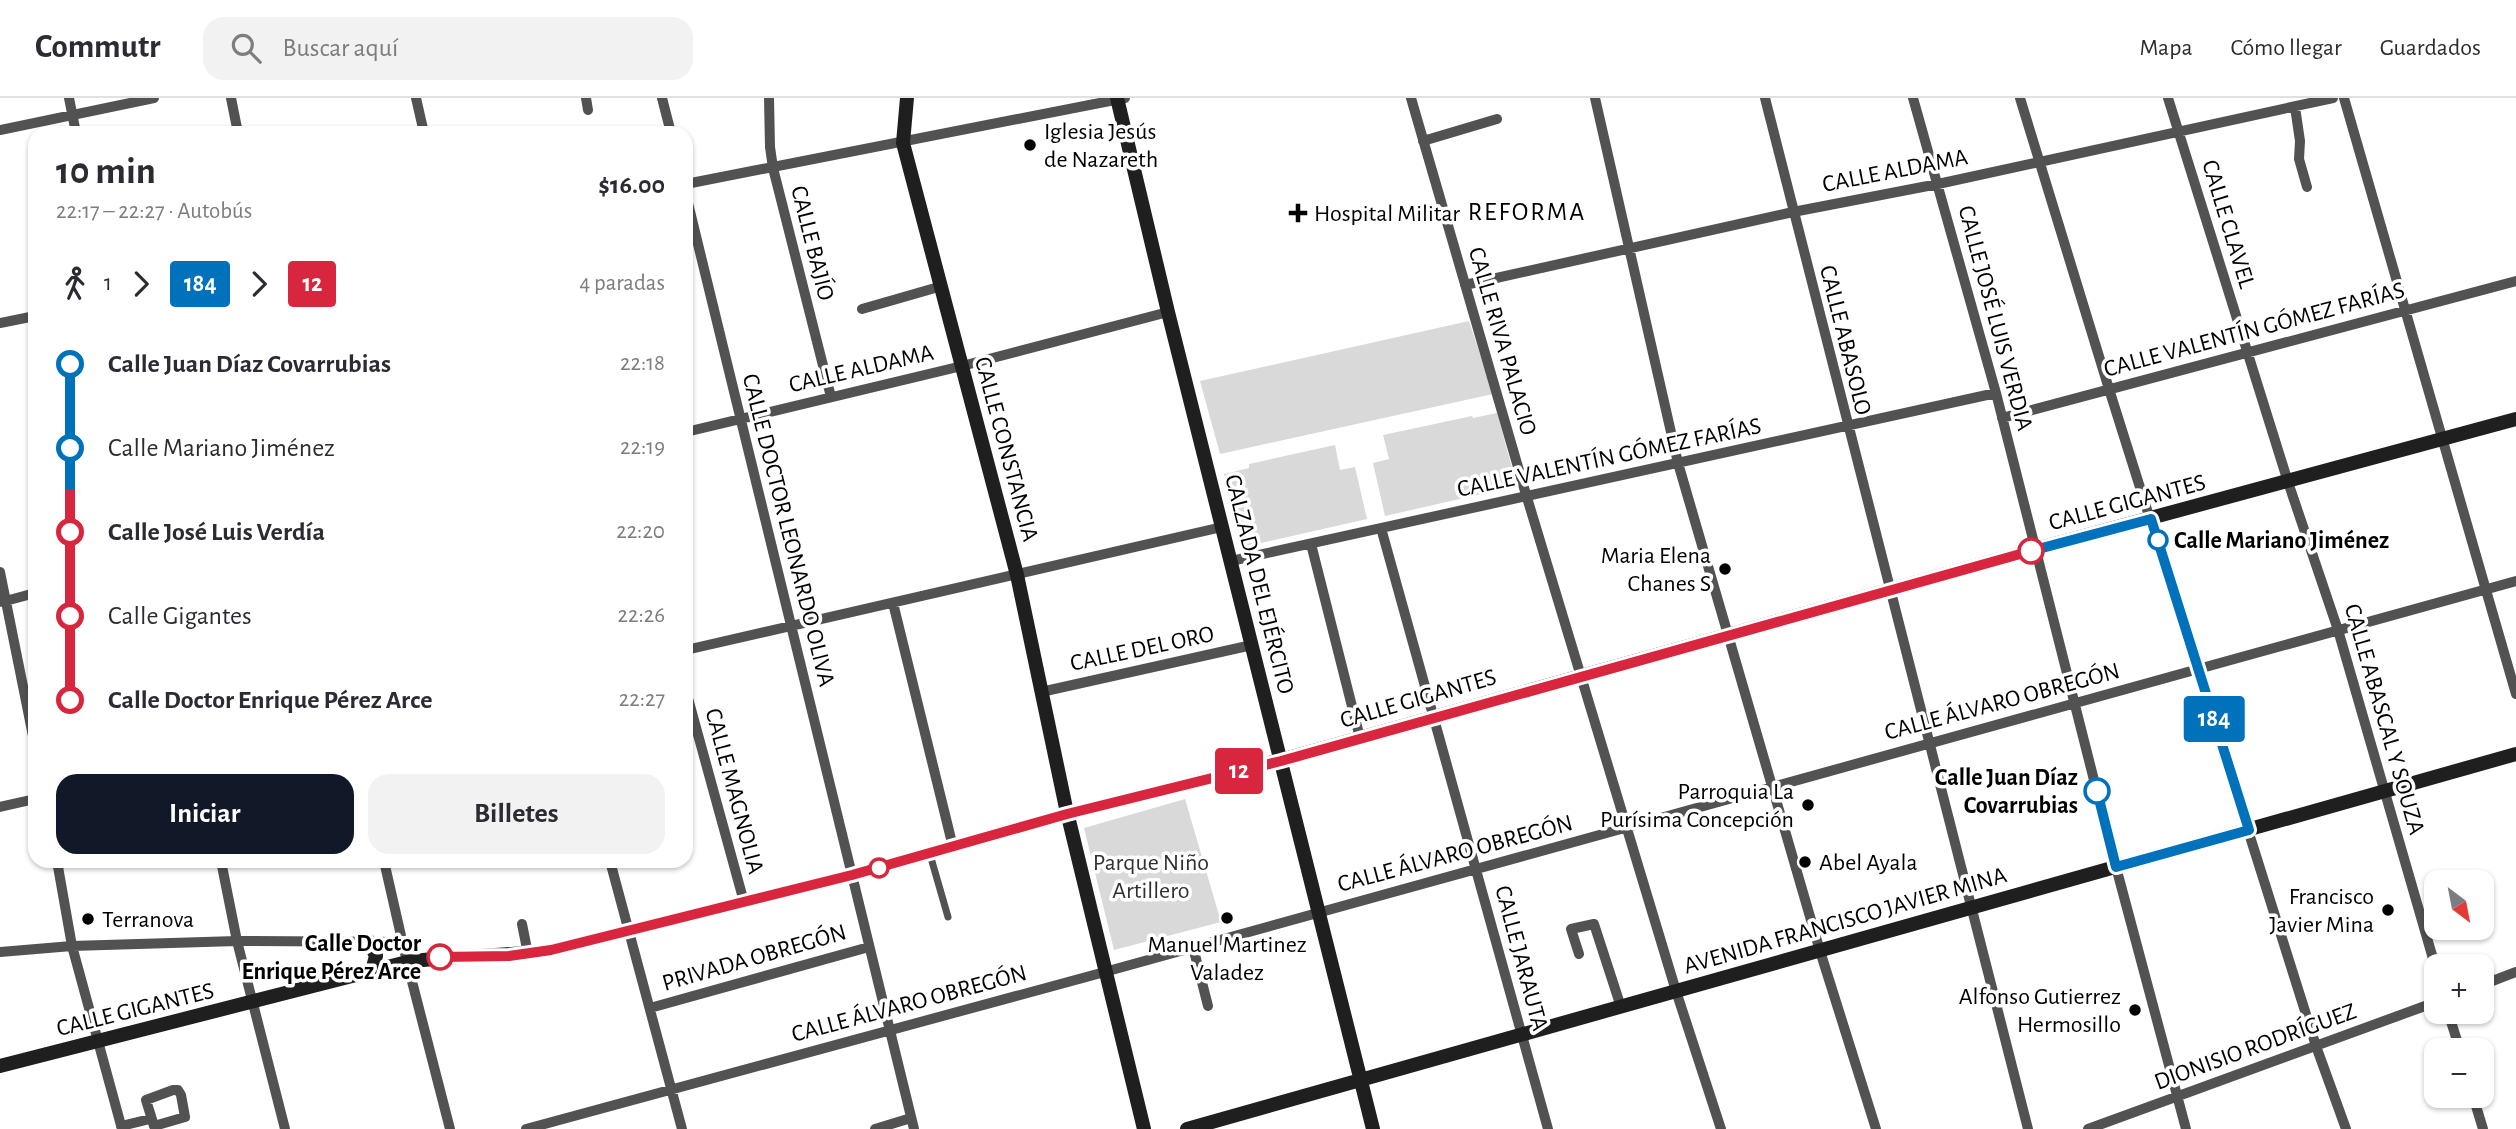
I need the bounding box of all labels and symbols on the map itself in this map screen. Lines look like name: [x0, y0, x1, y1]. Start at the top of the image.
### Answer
place label: Iglesia Jesús de Nazareth: [1044, 120, 1158, 172]
marker: Iglesia Jesús de Nazareth: [1022, 137, 1038, 153]
street label: CALLE ALDAMA: [1820, 145, 1970, 197]
street label: CALLE CLAVEL: [2197, 157, 2259, 291]
street label: CALLE BAJÍO: [786, 183, 840, 303]
district label: REFORMA: [1468, 199, 1586, 225]
place label: Hospital Militar: [1314, 202, 1460, 226]
marker: Hospital Militar: [1288, 203, 1308, 223]
street label: CALLE JOSÉ LUIS VERDIA: [1953, 203, 2039, 434]
street label: CALLE RIVA PALACIO: [1464, 245, 1540, 438]
street label: CALLE ABASOLO: [1815, 263, 1875, 418]
street label: CALLE VALENTÍN GÓMEZ FARÍAS: [2101, 276, 2407, 382]
street label: CALLE ALDAMA: [787, 341, 936, 397]
street label: CALLE CONSTANCIA: [970, 354, 1042, 544]
street label: CALLE DOCTOR LEONARDO OLIVA: [738, 372, 839, 689]
street label: CALLE VALENTÍN GÓMEZ FARÍAS: [1455, 412, 1763, 502]
street label: CALLE GIGANTES: [2046, 471, 2208, 535]
street label: CALZADA DEL EJÉRCITO: [1220, 472, 1300, 696]
place label: Calle Mariano Jiménez: [2174, 529, 2389, 553]
marker: Calle Mariano Jiménez: [2148, 530, 2168, 550]
unlabelled marker: [2018, 538, 2044, 564]
place label: Maria Elena Chanes S: [1601, 544, 1711, 596]
marker: Maria Elena Chanes S: [1717, 561, 1733, 577]
street label: CALLE ABASCAL Y SOUZA: [2340, 601, 2429, 838]
street label: CALLE DEL ORO: [1068, 622, 1216, 676]
street label: CALLE ÁLVARO OBREGÓN: [1882, 657, 2122, 745]
street label: CALLE GIGANTES: [1337, 665, 1499, 733]
line badge: 184: [2174, 696, 2254, 742]
street label: CALLE MAGNOLIA: [700, 706, 768, 877]
line badge: 12: [1208, 748, 1270, 794]
place label: Calle Juan Díaz Covarrubias: [1935, 766, 2078, 818]
marker: Calle Juan Díaz Covarrubias: [2084, 778, 2110, 804]
place label: Parroquia La Purísima Concepción: [1600, 780, 1794, 832]
marker: Parroquia La Purísima Concepción: [1800, 797, 1816, 813]
street label: CALLE ÁLVARO OBREGÓN: [1335, 809, 1575, 897]
park label: Parque Niño Artillero: [1093, 851, 1209, 903]
place label: Abel Ayala: [1819, 851, 1918, 875]
marker: Abel Ayala: [1797, 854, 1813, 870]
unlabelled marker: [869, 858, 889, 878]
street label: AVENIDA FRANCISCO JAVIER MINA: [1681, 863, 2010, 979]
north arrow: [2424, 870, 2494, 940]
street label: CALLE JARAUTA: [1490, 883, 1552, 1034]
place label: Francisco Javier Mina: [2269, 885, 2374, 937]
marker: Francisco Javier Mina: [2380, 902, 2396, 918]
place label: Terranova: [102, 908, 194, 932]
marker: Manuel Martinez Valadez: [1219, 910, 1235, 926]
marker: Terranova: [80, 911, 96, 927]
street label: PRIVADA OBREGÓN: [659, 918, 849, 996]
place label: Calle Doctor Enrique Pérez Arce: [241, 932, 422, 984]
place label: Manuel Martinez Valadez: [1147, 933, 1307, 985]
marker: Calle Doctor Enrique Pérez Arce: [427, 944, 453, 970]
street label: CALLE ÁLVARO OBREGÓN: [789, 959, 1029, 1047]
street label: CALLE GIGANTES: [54, 979, 216, 1041]
place label: Alfonso Gutierrez Hermosillo: [1959, 985, 2121, 1037]
street label: DIONISIO RODRÍGUEZ: [2150, 997, 2360, 1095]
marker: Alfonso Gutierrez Hermosillo: [2127, 1002, 2143, 1018]

